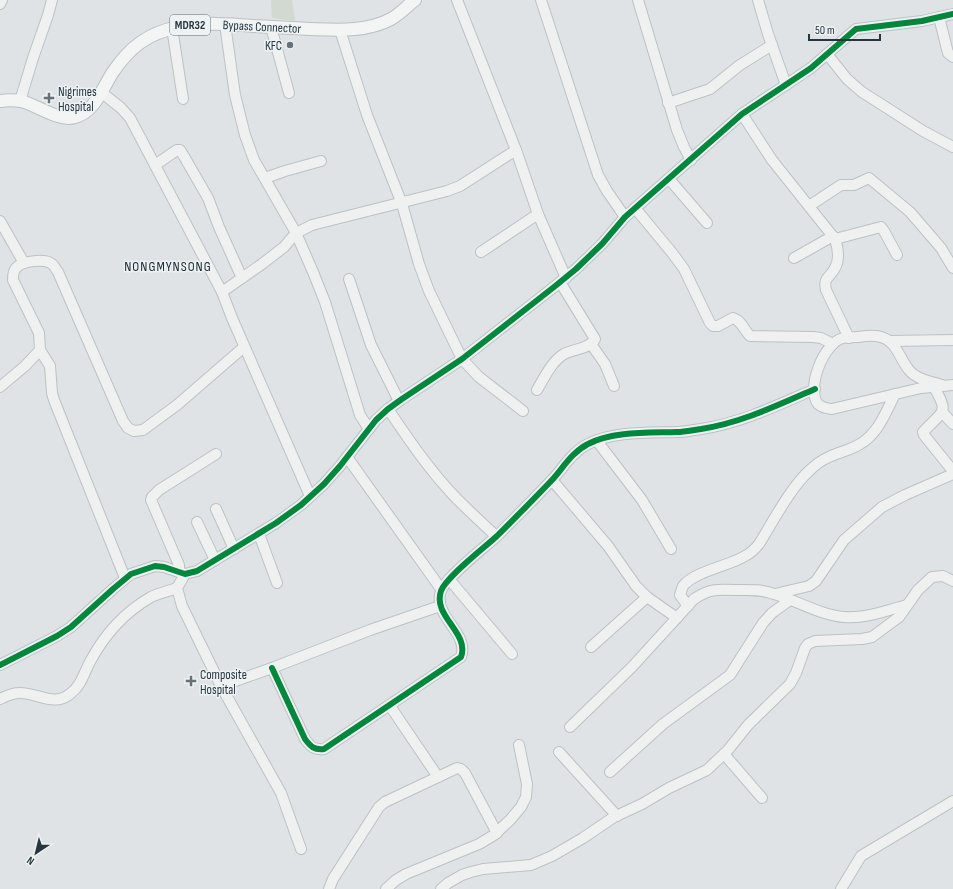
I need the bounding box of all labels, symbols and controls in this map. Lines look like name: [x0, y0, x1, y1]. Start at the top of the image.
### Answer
road number: MDR32: [170, 15, 210, 35]
scale bar: [809, 16, 880, 42]
street label: Bypass Connector: [222, 17, 302, 37]
text: 50 m: [815, 23, 835, 38]
place label: KFC: [265, 38, 282, 54]
marker: KFC: [285, 40, 295, 50]
place label: Nigrimes Hospital: [58, 84, 97, 115]
marker: Nigrimes Hospital: [43, 92, 55, 104]
district label: NONGMYNSONG: [124, 258, 212, 275]
place label: Composite Hospital: [200, 667, 247, 698]
marker: Composite Hospital: [185, 675, 197, 687]
north arrow: [16, 833, 56, 873]
text: N: [24, 854, 37, 868]

